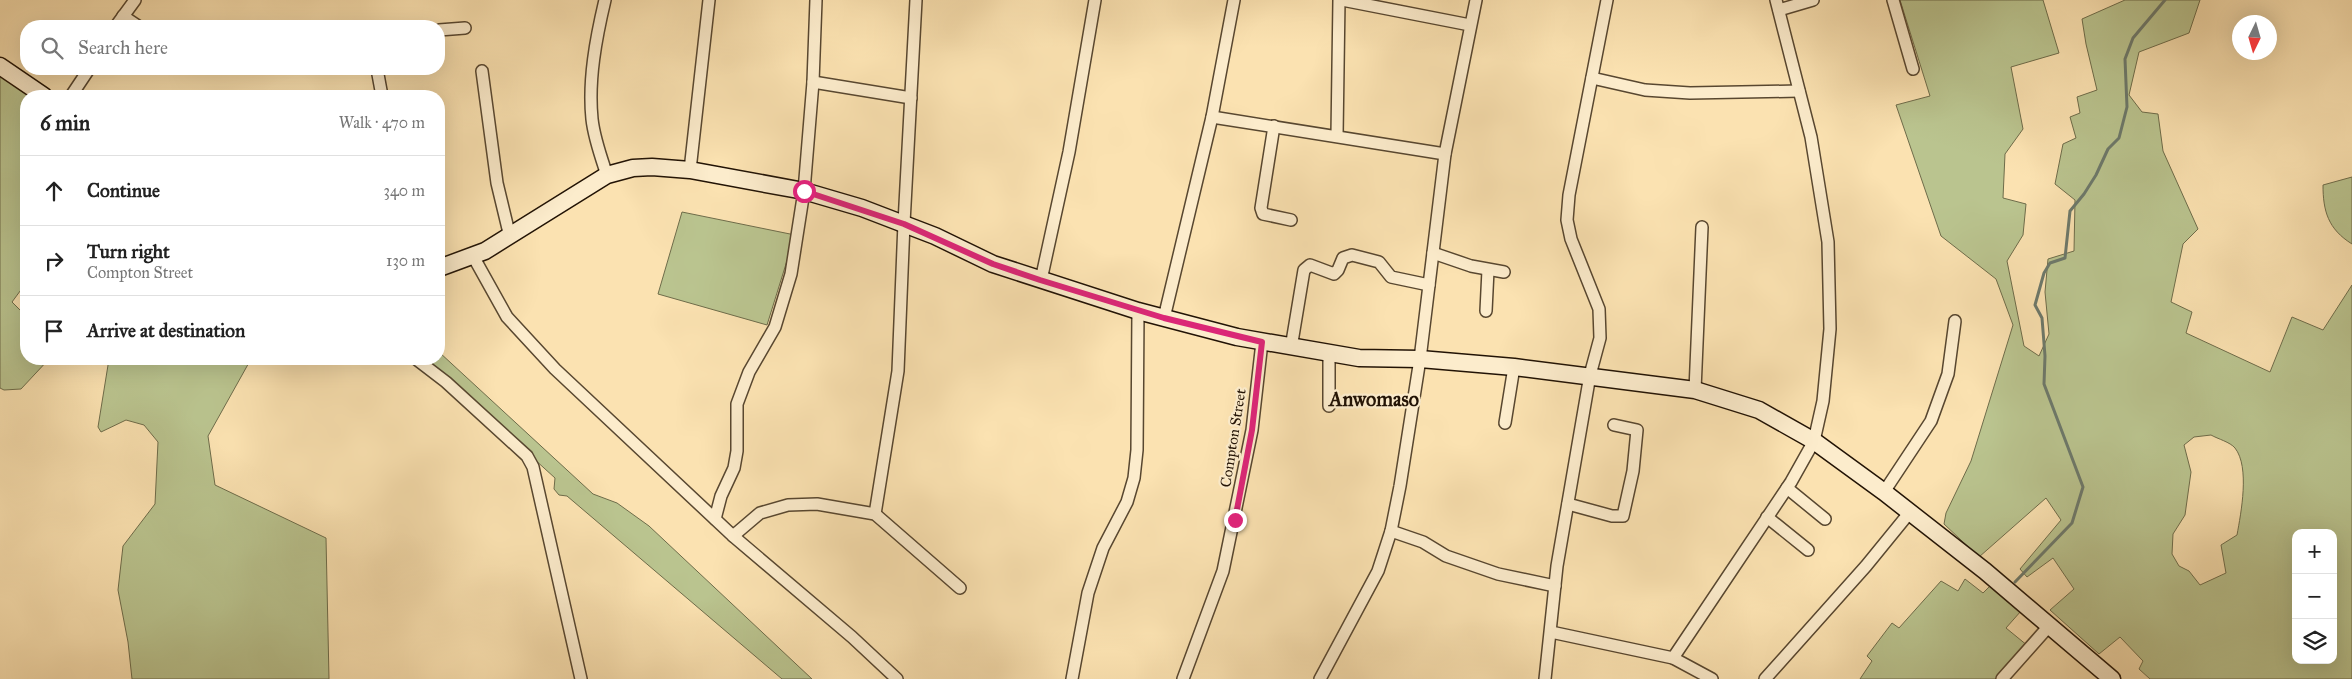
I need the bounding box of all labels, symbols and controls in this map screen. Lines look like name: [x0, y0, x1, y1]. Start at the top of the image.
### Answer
north arrow: [2232, 15, 2277, 60]
search box: [20, 20, 445, 75]
icon: search: [38, 34, 66, 62]
text: Search here: [78, 36, 168, 59]
text: 6 min: [40, 110, 90, 136]
text: Walk · 470 m: [339, 113, 425, 132]
icon: ahead: [40, 177, 68, 205]
text: Continue: [87, 179, 160, 202]
route start: [793, 180, 816, 203]
text: 340 m: [383, 181, 425, 200]
text: Turn right: [87, 240, 170, 263]
icon: right: [40, 247, 68, 275]
text: 130 m: [386, 251, 425, 270]
text: Compton Street: [87, 263, 193, 282]
icon: arrive: [40, 317, 68, 345]
text: Arrive at destination: [87, 319, 245, 342]
street label: Compton Street: [1216, 387, 1250, 489]
district label: Anwomaso: [1327, 387, 1419, 411]
route end: [1224, 509, 1247, 532]
map controls: [2292, 529, 2337, 664]
button: +: [2292, 529, 2337, 574]
button: −: [2292, 574, 2337, 619]
button: layers: [2292, 619, 2337, 664]

